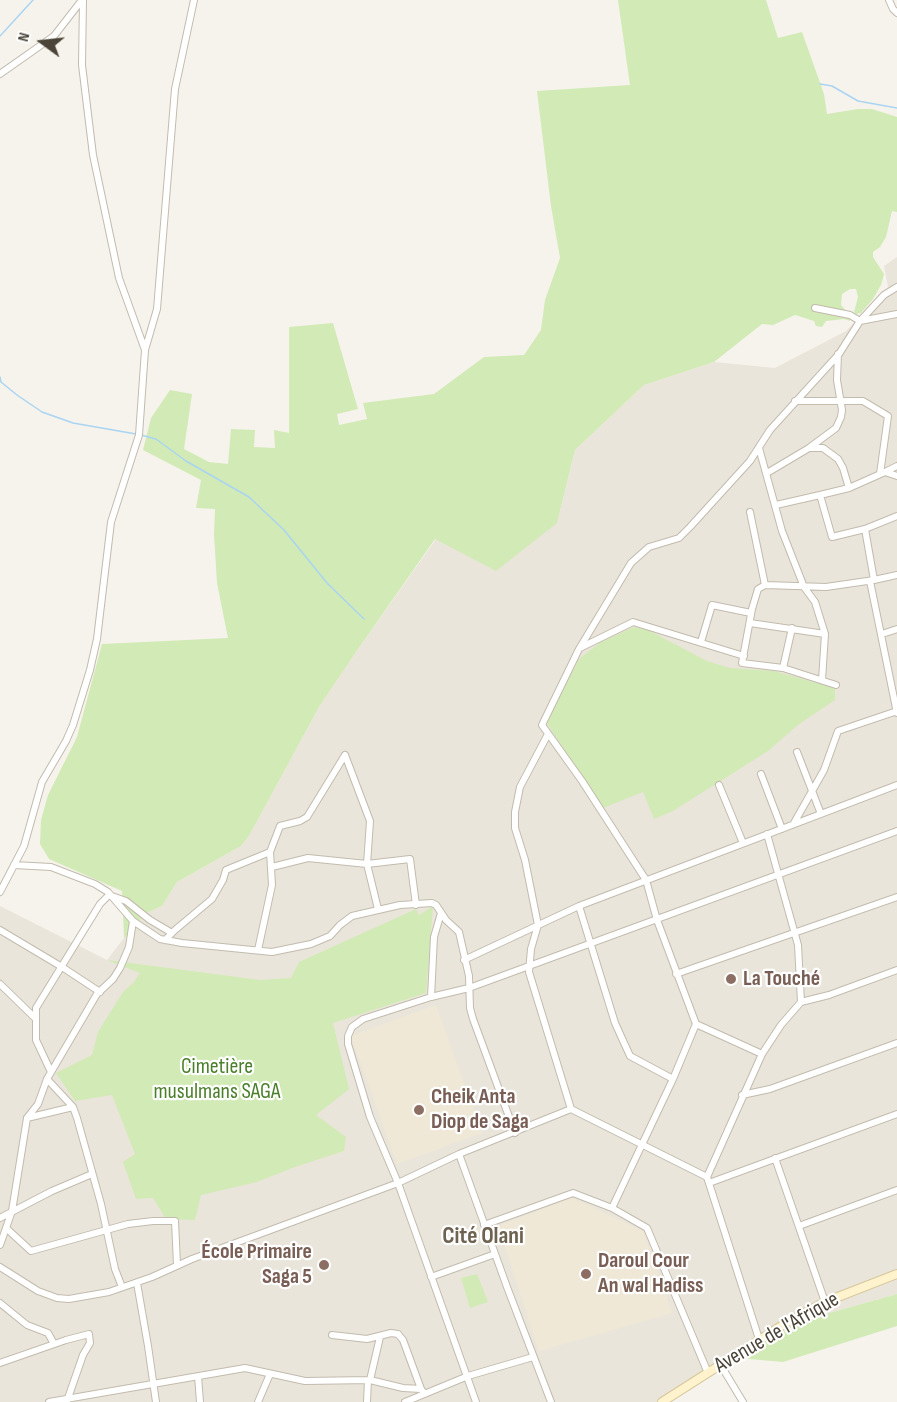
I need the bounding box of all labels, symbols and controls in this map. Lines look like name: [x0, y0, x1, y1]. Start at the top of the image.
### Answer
north arrow: [12, 12, 72, 72]
text: N: [14, 31, 34, 44]
place label: La Touché: [743, 966, 820, 992]
marker: La Touché: [724, 972, 738, 986]
park label: Cimetière musulmans SAGA: [153, 1054, 281, 1106]
place label: Cheik Anta Diop de Saga: [431, 1084, 529, 1136]
marker: Cheik Anta Diop de Saga: [412, 1103, 426, 1117]
district label: Cité Olani: [442, 1223, 524, 1251]
place label: École Primaire Saga 5: [201, 1239, 312, 1290]
place label: Daroul Cour An wal Hadiss: [598, 1248, 703, 1300]
marker: École Primaire Saga 5: [317, 1258, 331, 1272]
marker: Daroul Cour An wal Hadiss: [579, 1267, 593, 1281]
street label: Avenue de l'Afrique: [710, 1287, 844, 1379]

